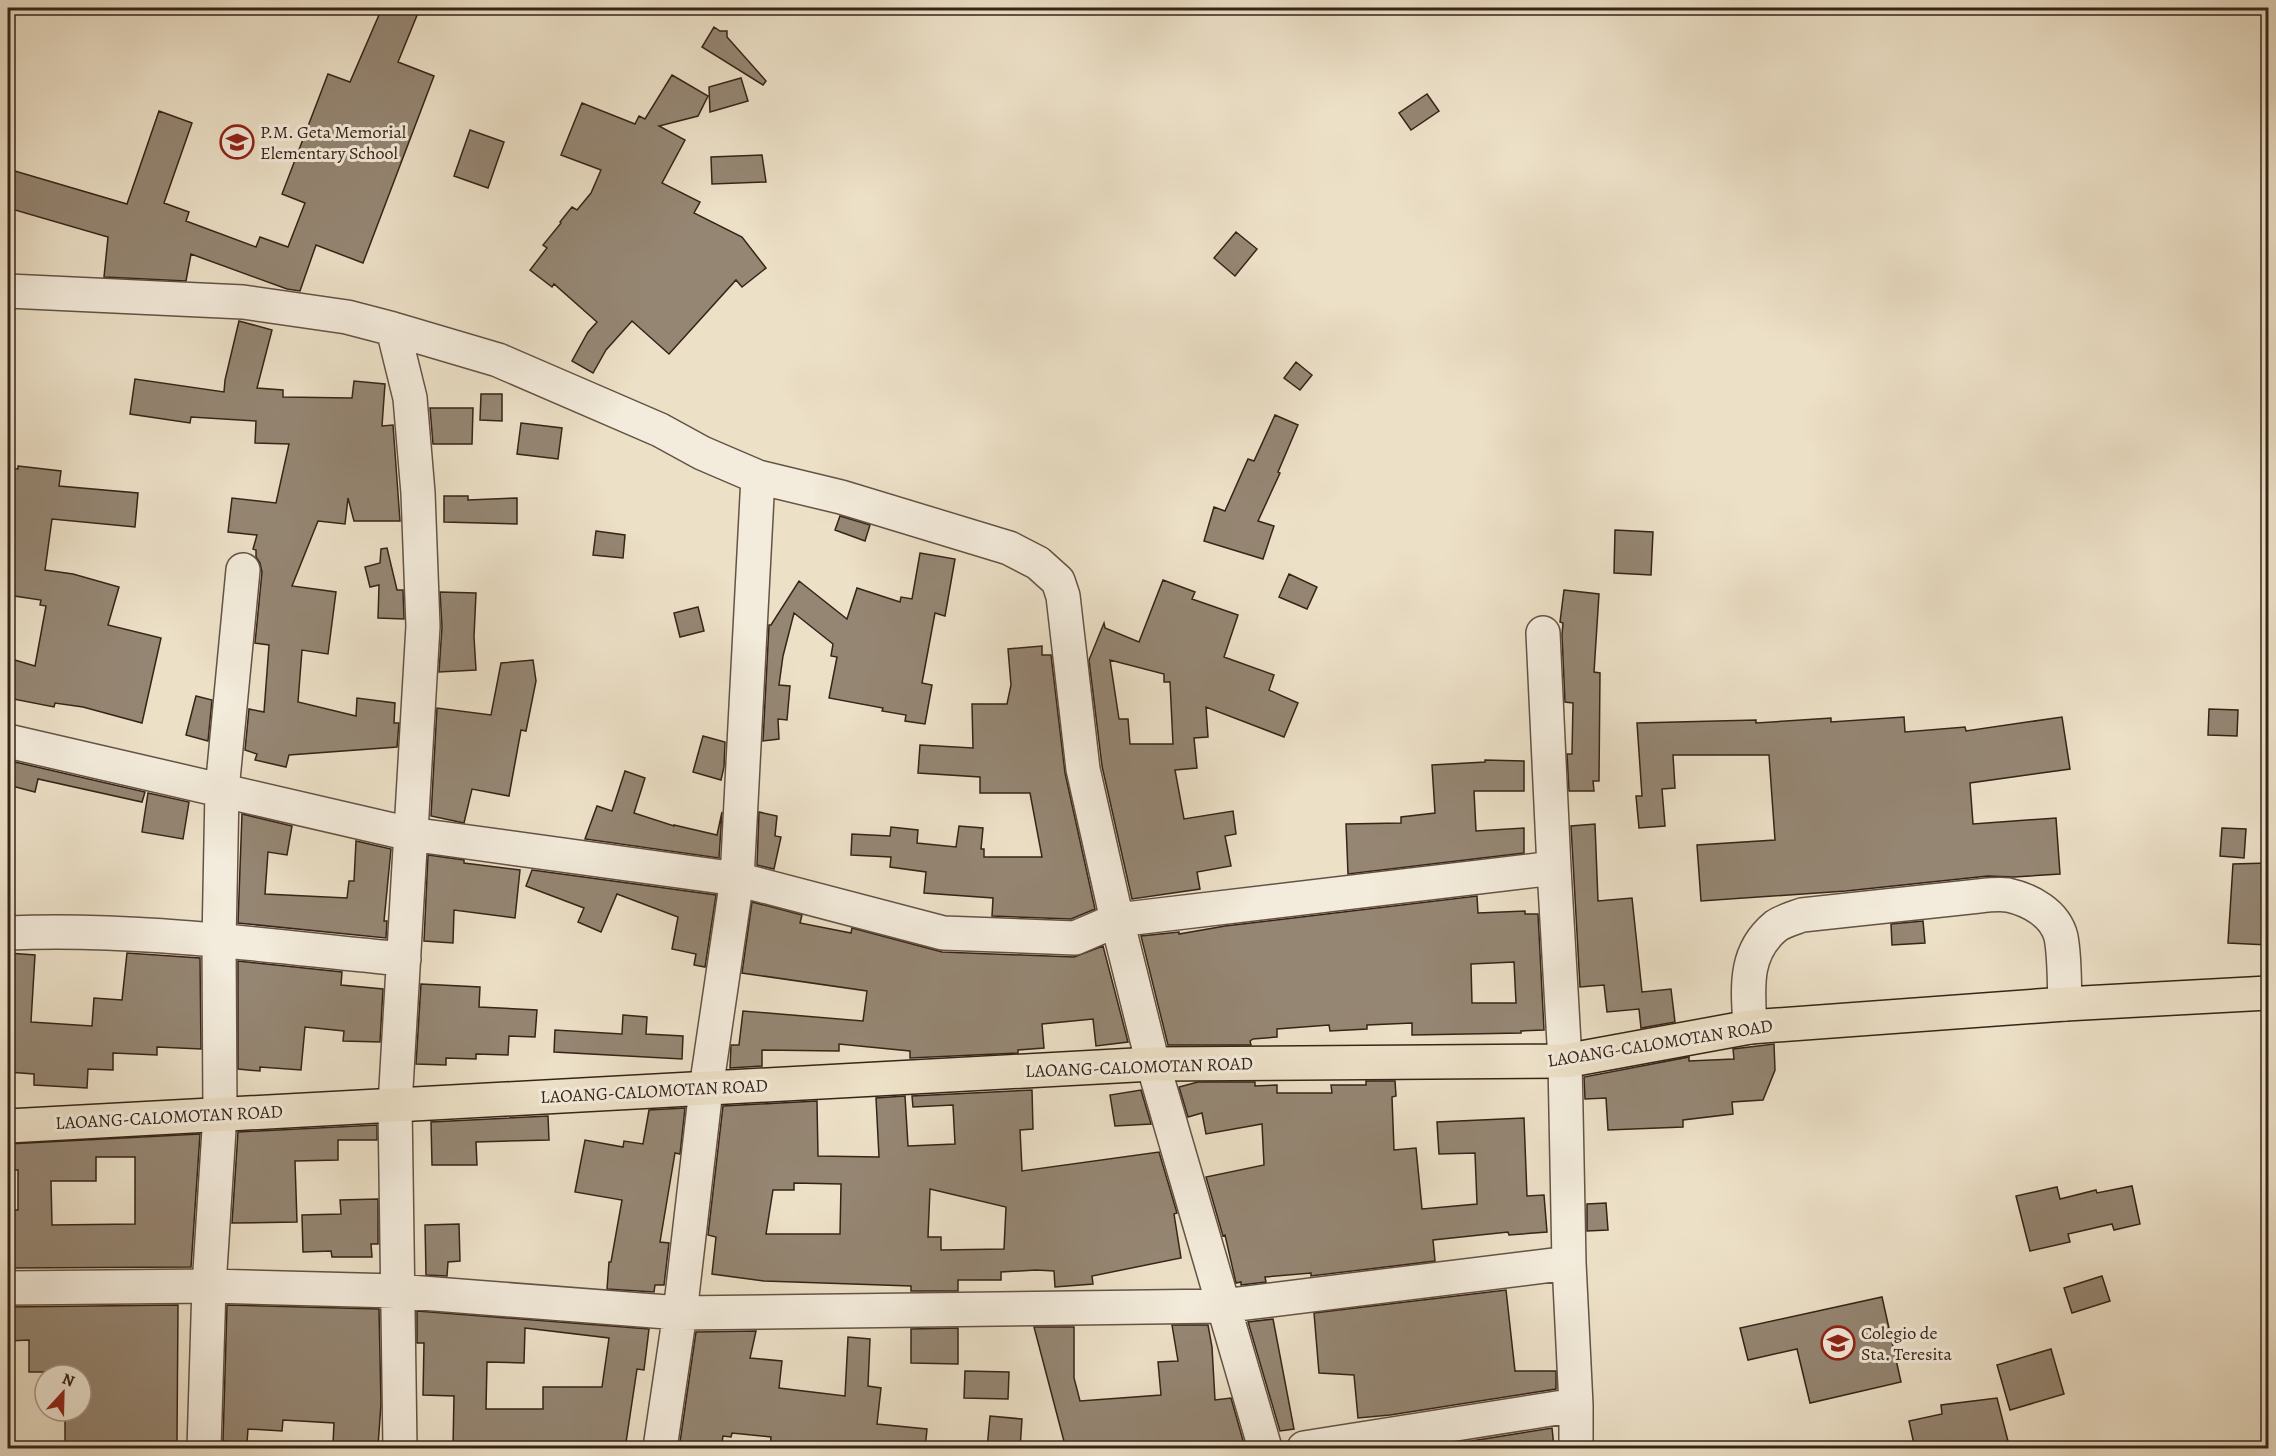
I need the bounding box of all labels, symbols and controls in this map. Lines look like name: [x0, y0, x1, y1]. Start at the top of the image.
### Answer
place label: P.M. Geta Memorial Elementary School: [260, 120, 407, 165]
school or university icon: P.M. Geta Memorial Elementary School: [219, 124, 255, 160]
street label: LAOANG-CALOMOTAN ROAD: [1546, 1013, 1774, 1073]
street label: LAOANG-CALOMOTAN ROAD: [1025, 1051, 1253, 1083]
street label: LAOANG-CALOMOTAN ROAD: [540, 1073, 768, 1109]
street label: LAOANG-CALOMOTAN ROAD: [55, 1099, 283, 1135]
place label: Colegio de Sta. Teresita: [1861, 1321, 1952, 1366]
school or university icon: Colegio de Sta. Teresita: [1820, 1325, 1856, 1361]
north arrow: [33, 1363, 93, 1423]
text: N: [59, 1368, 78, 1393]

